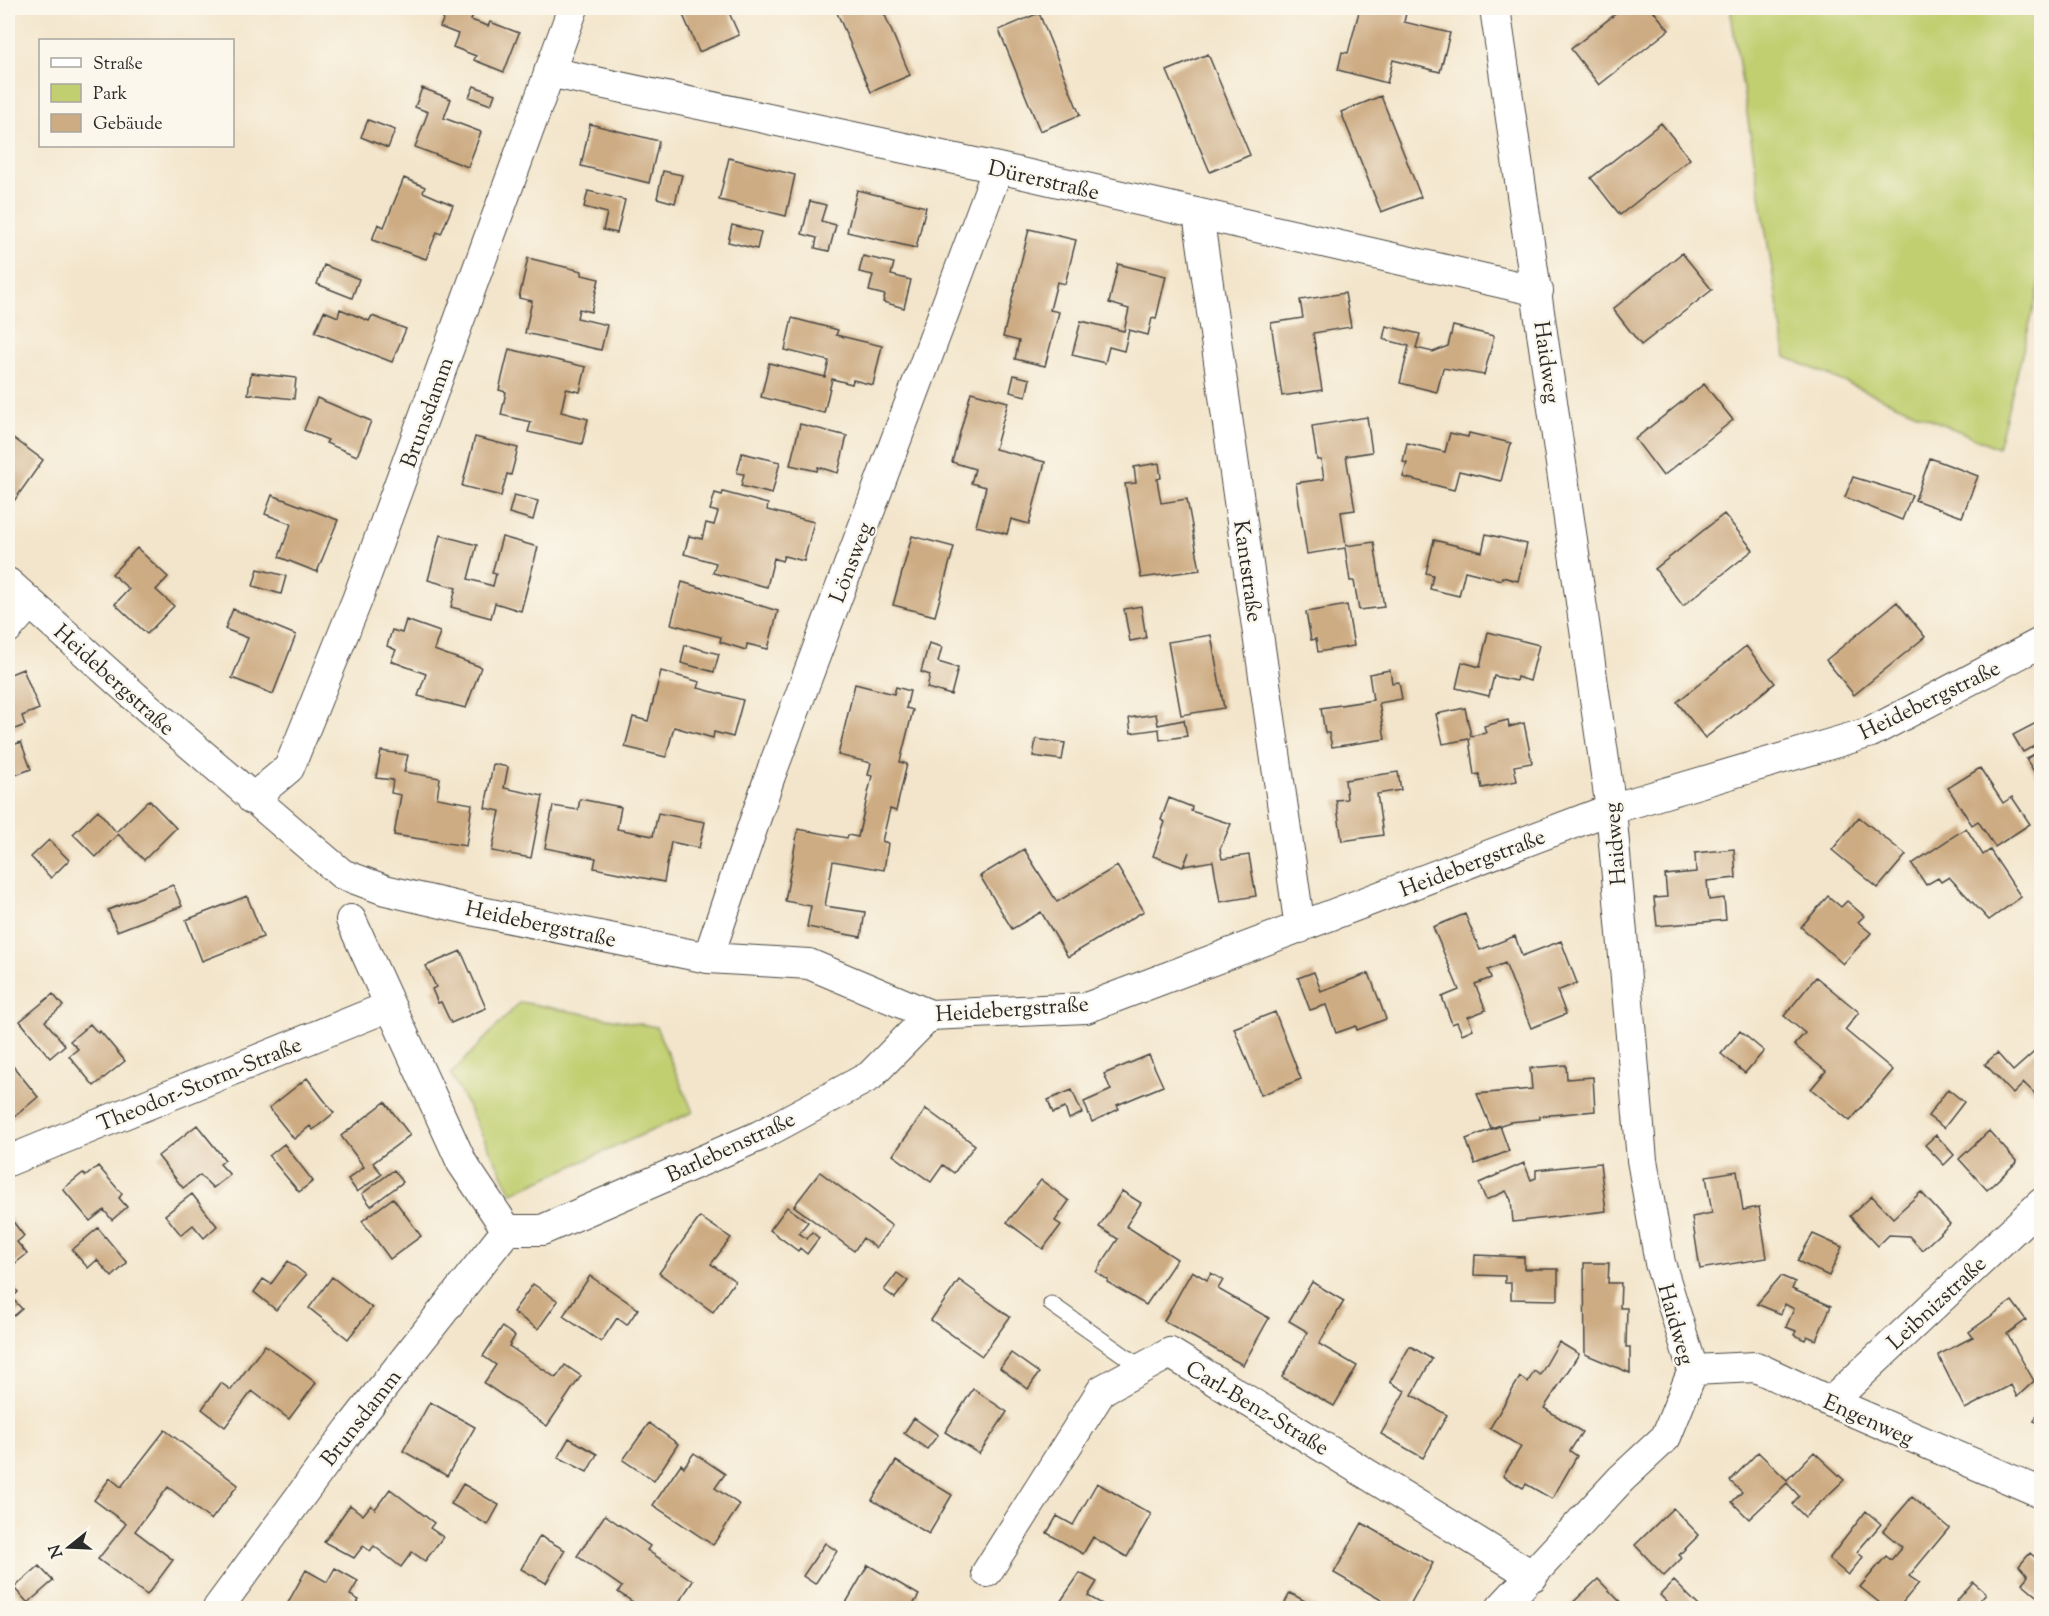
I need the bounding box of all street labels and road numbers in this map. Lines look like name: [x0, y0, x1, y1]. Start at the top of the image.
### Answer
street label: Dürerstraße: [985, 154, 1102, 210]
street label: Haidweg: [1523, 319, 1567, 406]
street label: Brunsdamm: [394, 353, 464, 473]
street label: Lönsweg: [823, 518, 883, 608]
street label: Kantstraße: [1223, 518, 1269, 625]
street label: Heidebergstraße: [45, 618, 181, 745]
street label: Heidebergstraße: [1854, 654, 2006, 750]
street label: Haidweg: [1597, 801, 1637, 886]
street label: Heidebergstraße: [1396, 822, 1551, 907]
street label: Heidebergstraße: [462, 894, 619, 958]
street label: Heidebergstraße: [934, 990, 1090, 1032]
street label: Theodor-Storm-Straße: [93, 1030, 307, 1141]
street label: Barlebenstraße: [661, 1105, 801, 1193]
street label: Leibnizstraße: [1881, 1250, 1995, 1359]
street label: Haidweg: [1647, 1281, 1701, 1369]
street label: Carl-Benz-Straße: [1179, 1354, 1334, 1465]
street label: Brunsdamm: [314, 1364, 410, 1474]
street label: Engenweg: [1817, 1388, 1918, 1456]

